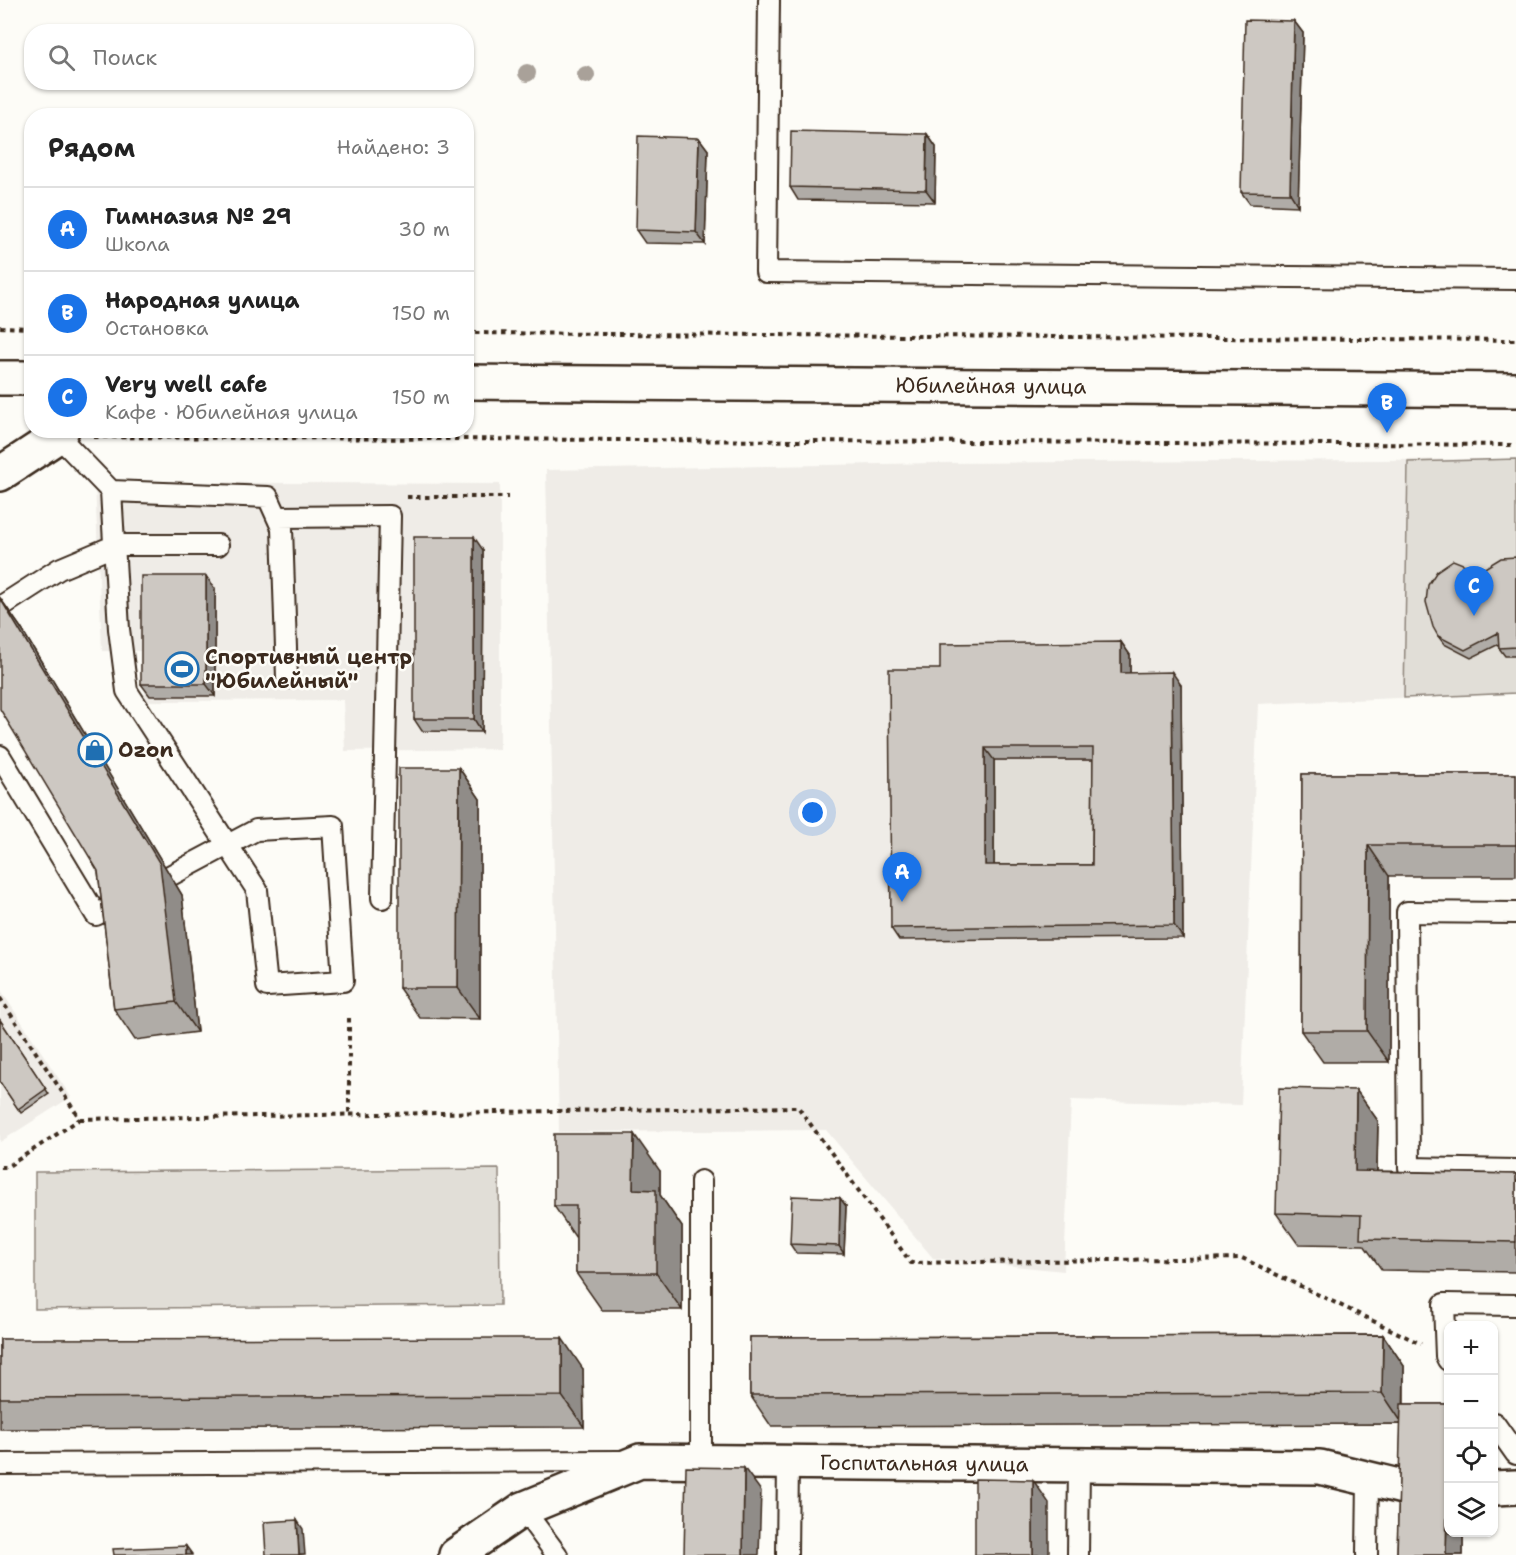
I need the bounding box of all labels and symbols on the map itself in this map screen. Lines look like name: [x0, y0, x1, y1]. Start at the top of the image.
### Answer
street label: Юбилейная улица: [895, 371, 1087, 401]
pin: B: [1368, 384, 1406, 433]
pin: C: [1454, 566, 1494, 616]
place label: Спортивный центр "Юбилейный": [205, 643, 412, 695]
sports icon: Спортивный центр "Юбилейный": [164, 651, 200, 687]
shop icon: Ozon: [77, 732, 113, 768]
place label: Ozon: [118, 736, 173, 764]
your location: [798, 798, 827, 827]
pin: A: [882, 852, 922, 902]
street label: Госпитальная улица: [820, 1449, 1029, 1478]

